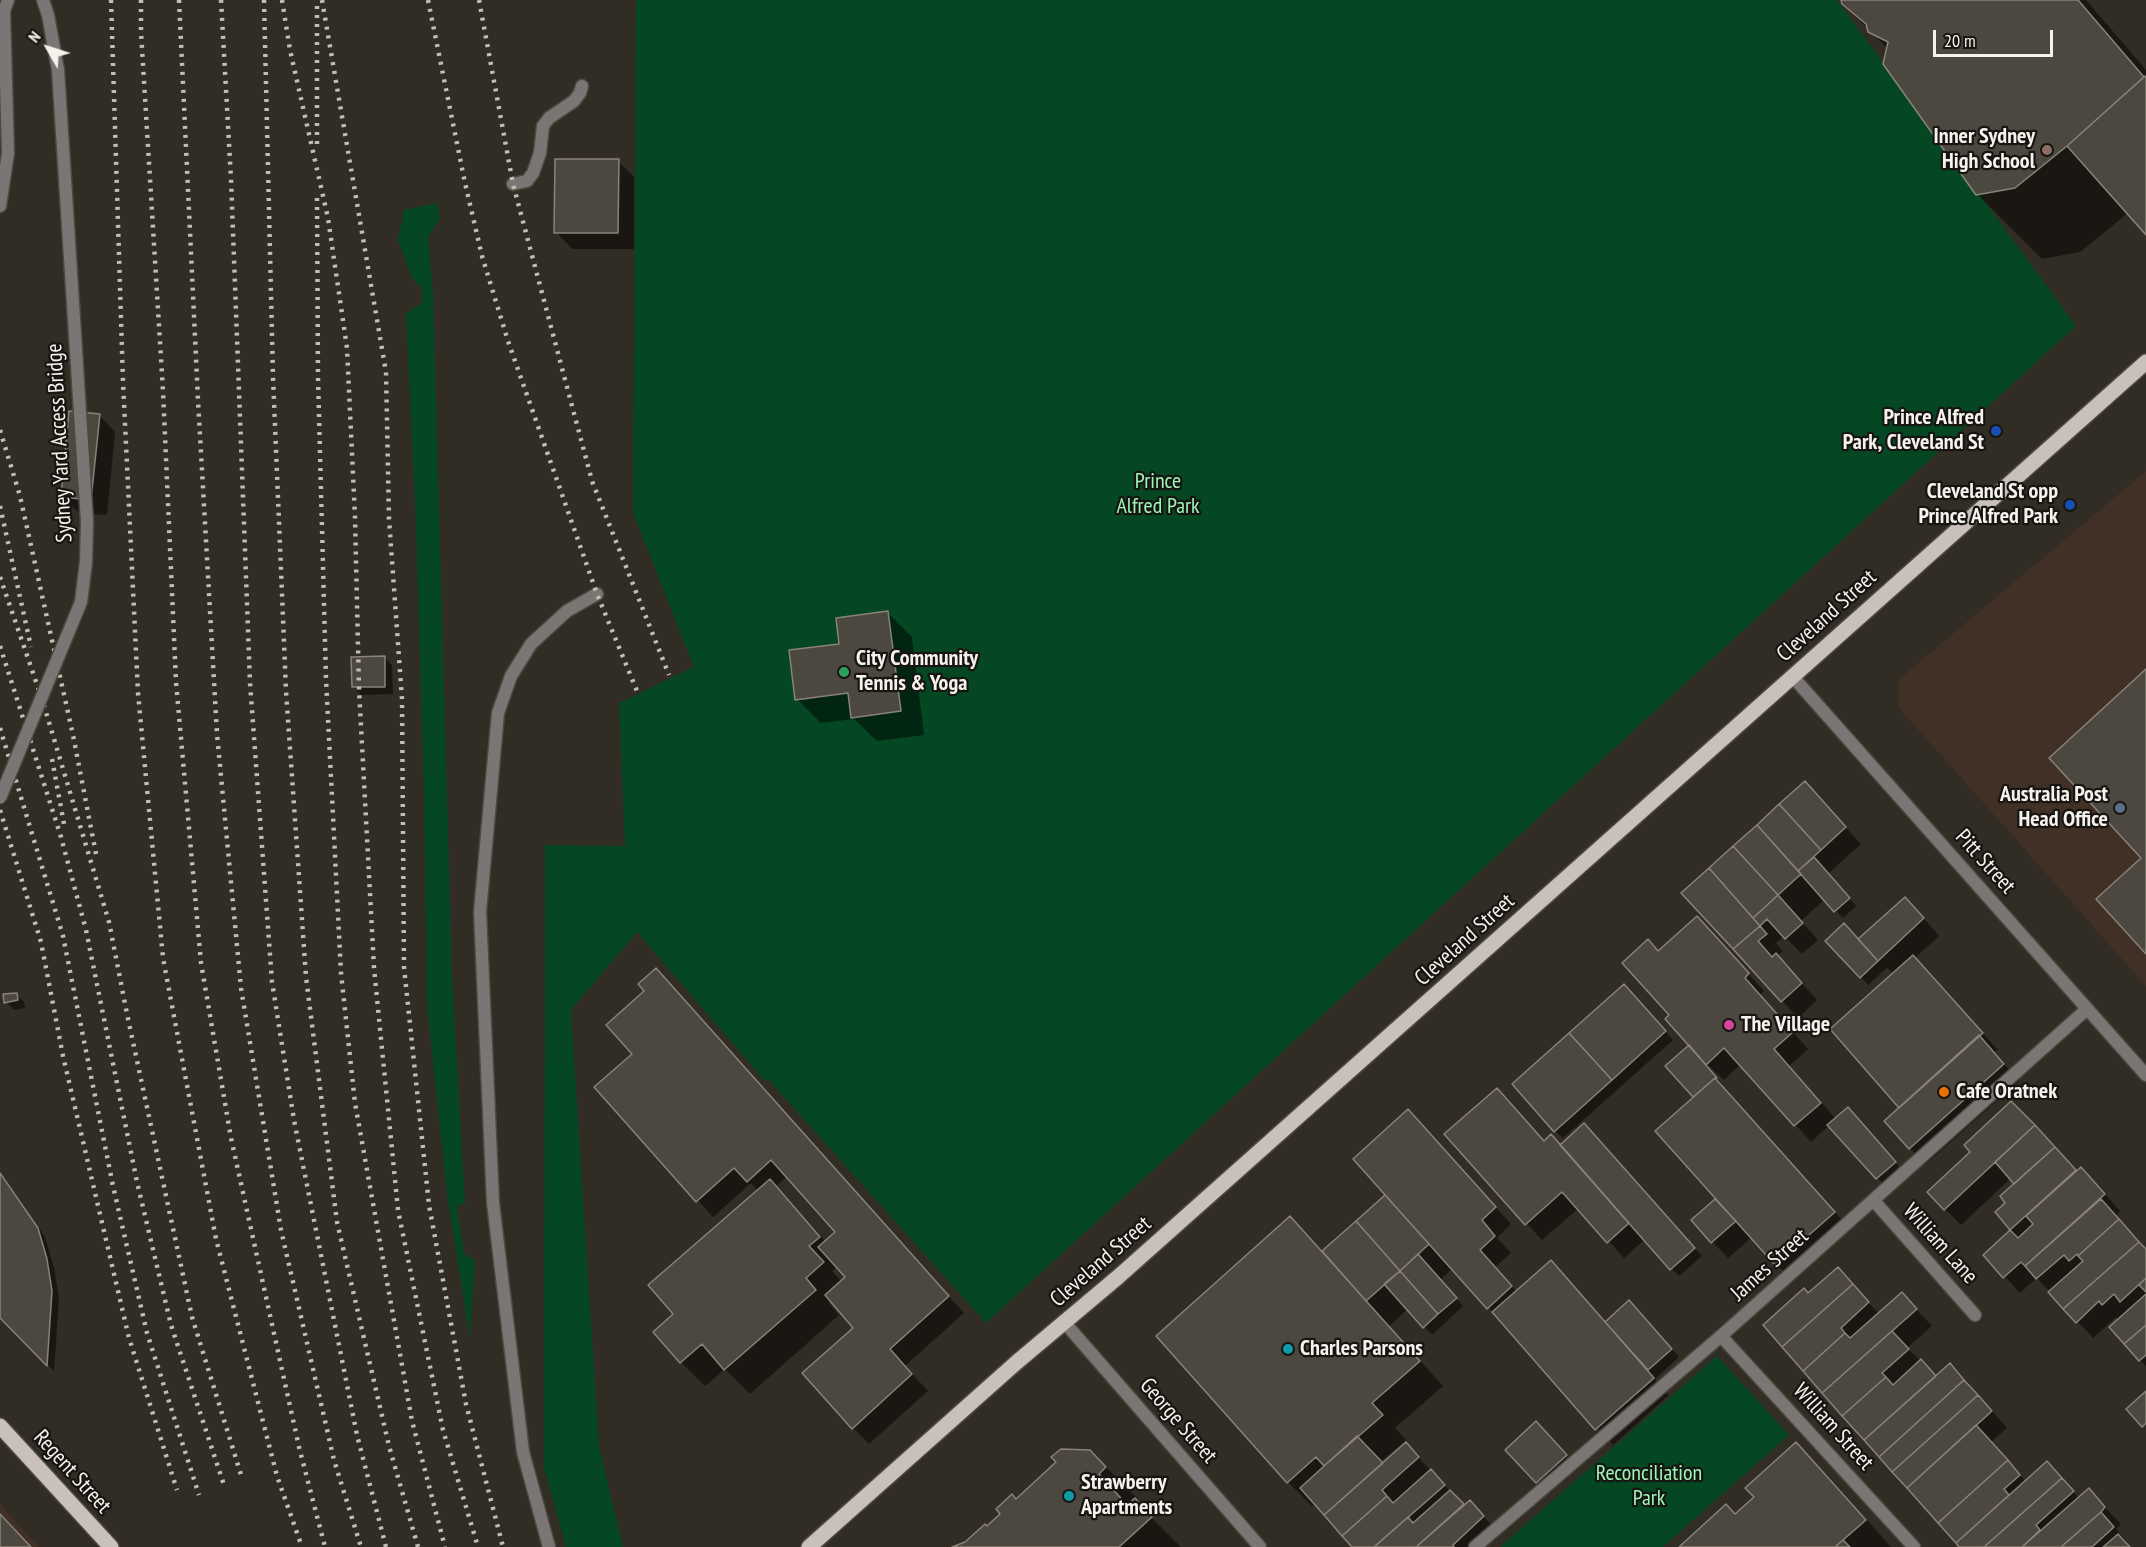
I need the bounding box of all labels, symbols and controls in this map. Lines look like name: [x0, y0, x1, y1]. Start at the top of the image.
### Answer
north arrow: [18, 18, 78, 78]
scale bar: [1936, 18, 2056, 56]
text: N: [24, 27, 44, 46]
text: 20 m: [1944, 29, 1976, 52]
place label: Inner Sydney High School: [1934, 124, 2035, 176]
marker: Inner Sydney High School: [2040, 143, 2054, 157]
street label: Sydney Yard Access Bridge: [42, 343, 78, 543]
place label: Prince Alfred Park, Cleveland St: [1843, 405, 1984, 457]
marker: Prince Alfred Park, Cleveland St: [1989, 424, 2003, 438]
park label: Prince Alfred Park: [1116, 469, 1200, 520]
place label: Cleveland St opp Prince Alfred Park: [1918, 479, 2058, 530]
marker: Cleveland St opp Prince Alfred Park: [2063, 498, 2077, 512]
street label: Cleveland Street: [1772, 564, 1882, 668]
place label: City Community Tennis & Yoga: [856, 646, 978, 698]
marker: City Community Tennis & Yoga: [837, 665, 851, 679]
place label: Australia Post Head Office: [2000, 782, 2108, 834]
marker: Australia Post Head Office: [2113, 801, 2127, 815]
street label: Pitt Street: [1949, 825, 2021, 899]
street label: Cleveland Street: [1410, 888, 1520, 992]
place label: The Village: [1741, 1012, 1830, 1038]
marker: The Village: [1722, 1018, 1736, 1032]
place label: Cafe Oratnek: [1956, 1079, 2057, 1105]
marker: Cafe Oratnek: [1937, 1085, 1951, 1099]
street label: William Lane: [1897, 1198, 1983, 1290]
street label: Cleveland Street: [1045, 1211, 1157, 1313]
street label: James Street: [1726, 1223, 1814, 1307]
place label: Charles Parsons: [1300, 1336, 1423, 1362]
marker: Charles Parsons: [1281, 1342, 1295, 1356]
street label: George Street: [1134, 1373, 1222, 1469]
street label: William Street: [1787, 1378, 1879, 1476]
street label: Regent Street: [28, 1425, 116, 1519]
park label: Reconciliation Park: [1596, 1461, 1702, 1512]
place label: Strawberry Apartments: [1081, 1470, 1172, 1522]
marker: Strawberry Apartments: [1062, 1489, 1076, 1503]

